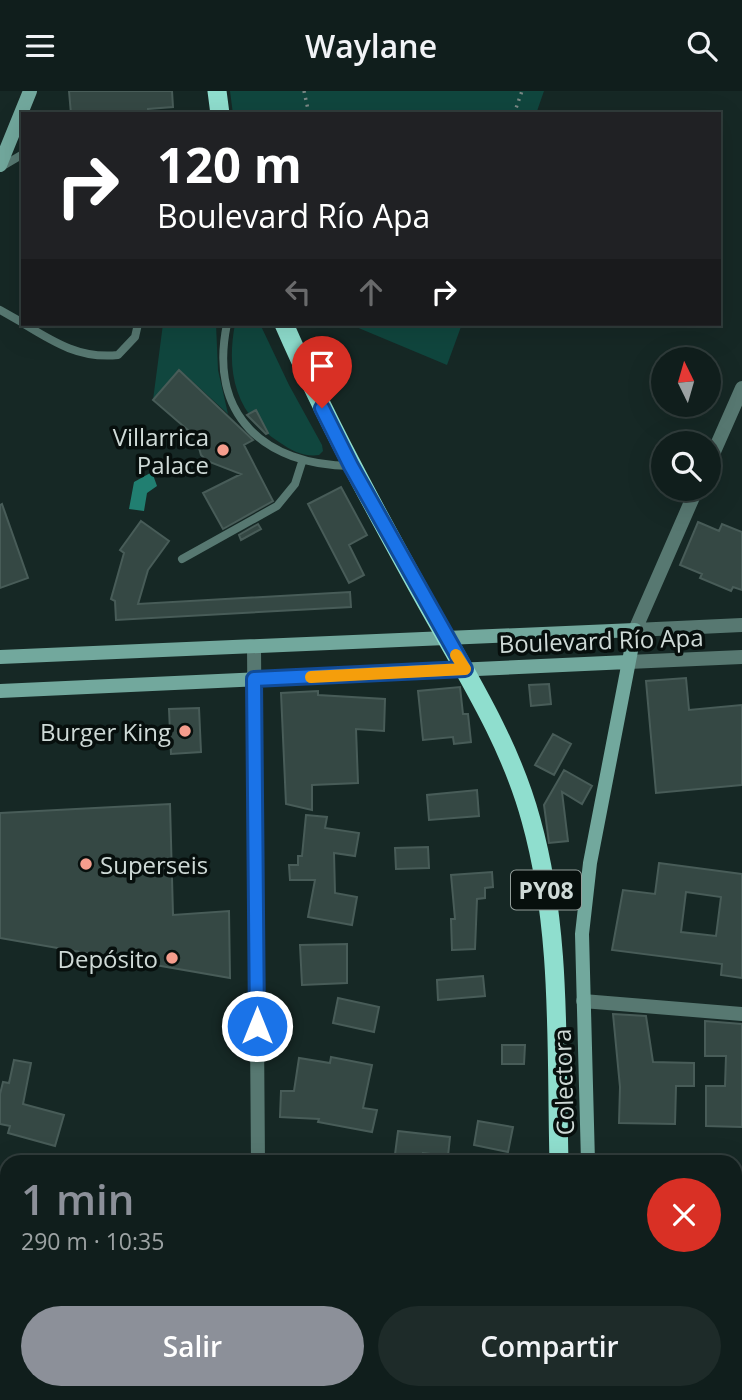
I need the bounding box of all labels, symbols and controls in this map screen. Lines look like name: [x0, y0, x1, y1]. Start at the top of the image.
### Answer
text: Waylane: [305, 24, 437, 67]
icon: menu: [21, 27, 59, 65]
icon: search: [683, 27, 721, 65]
text: 120 m: [157, 131, 302, 197]
icon: right: [42, 140, 133, 231]
text: Boulevard Río Apa: [157, 194, 430, 237]
icon: left: [279, 273, 317, 311]
icon: ahead: [352, 273, 390, 311]
icon: right: [425, 273, 463, 311]
pin: [292, 336, 352, 408]
icon: arrive: [303, 347, 341, 385]
north arrow: [651, 347, 721, 417]
map controls: [651, 347, 721, 501]
place label: Villarrica Palace: [113, 420, 209, 481]
button: search: [651, 431, 721, 501]
marker: Villarrica Palace: [215, 442, 231, 458]
street label: Boulevard Río Apa: [498, 620, 704, 660]
place label: Burger King: [40, 715, 171, 748]
marker: Burger King: [177, 723, 193, 739]
place label: Superseis: [100, 848, 208, 881]
marker: Superseis: [78, 856, 94, 872]
road number: PY08: [511, 870, 581, 909]
place label: Depósito: [58, 942, 158, 975]
marker: Depósito: [164, 950, 180, 966]
position arrow: [220, 989, 294, 1063]
street label: Colectora: [545, 1028, 581, 1136]
text: 1 min: [21, 1170, 134, 1227]
button: close: [647, 1178, 721, 1252]
text: 290 m · 10:35: [21, 1225, 164, 1257]
button: Salir: [21, 1306, 364, 1386]
button: Compartir: [378, 1306, 721, 1386]

